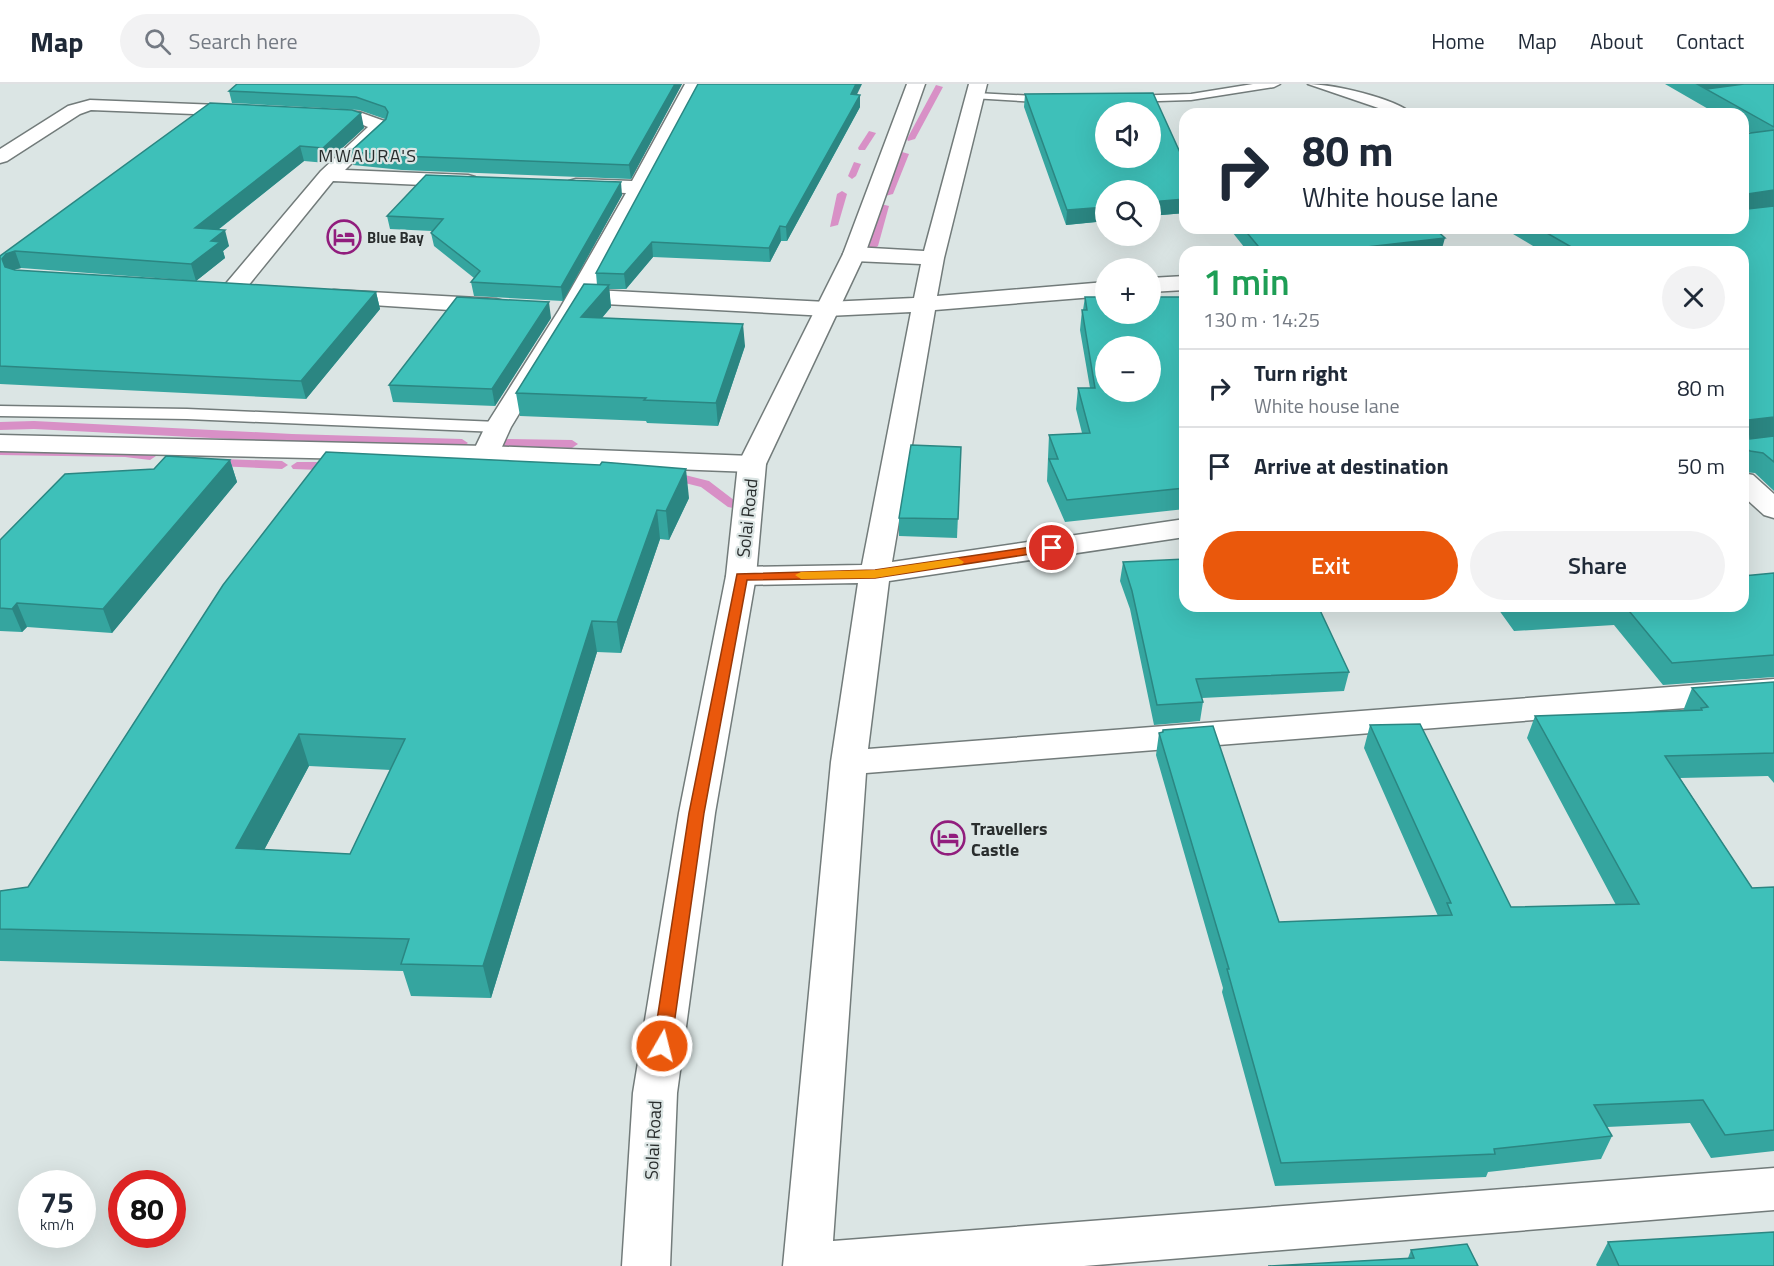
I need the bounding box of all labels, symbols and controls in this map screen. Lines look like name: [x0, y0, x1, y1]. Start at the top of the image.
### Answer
search box: [120, 14, 540, 68]
text: Map: [30, 20, 84, 63]
text: Search here: [189, 24, 298, 58]
icon: search: [141, 25, 174, 58]
text: Home: [1431, 25, 1485, 57]
text: Map: [1518, 25, 1557, 57]
text: About: [1590, 25, 1643, 57]
text: Contact: [1676, 25, 1744, 57]
map controls: [1095, 102, 1161, 402]
button: sound: [1095, 102, 1161, 168]
text: 80 m: [1302, 118, 1394, 182]
icon: right: [1203, 132, 1281, 210]
district label: MWAURA'S: [318, 142, 418, 169]
text: White house lane: [1302, 176, 1499, 217]
button: search: [1095, 180, 1161, 246]
hotel icon: Blue Bay: [326, 219, 362, 255]
place label: Blue Bay: [367, 226, 424, 249]
text: 1 min: [1203, 254, 1290, 309]
button: +: [1095, 258, 1161, 324]
button: close: [1662, 266, 1725, 329]
text: 130 m · 14:25: [1203, 304, 1320, 335]
button: −: [1095, 336, 1161, 402]
text: Turn right: [1254, 356, 1348, 390]
text: 80 m: [1677, 371, 1725, 405]
icon: right: [1203, 372, 1236, 405]
text: White house lane: [1254, 390, 1400, 421]
text: Arrive at destination: [1254, 449, 1449, 483]
text: 50 m: [1677, 449, 1725, 483]
icon: arrive: [1203, 450, 1236, 483]
street label: Solai Road: [729, 477, 765, 559]
pin: [1026, 522, 1077, 573]
icon: arrive: [1035, 531, 1068, 564]
button: Exit: [1203, 531, 1458, 600]
button: Share: [1470, 531, 1725, 600]
place label: Travellers Castle: [971, 815, 1047, 863]
hotel icon: Travellers Castle: [930, 820, 966, 856]
position arrow: [630, 1014, 694, 1078]
street label: Solai Road: [637, 1100, 669, 1180]
speed limit sign: 80: [108, 1170, 186, 1248]
text: 75: [40, 1179, 74, 1225]
text: km/h: [40, 1213, 74, 1236]

